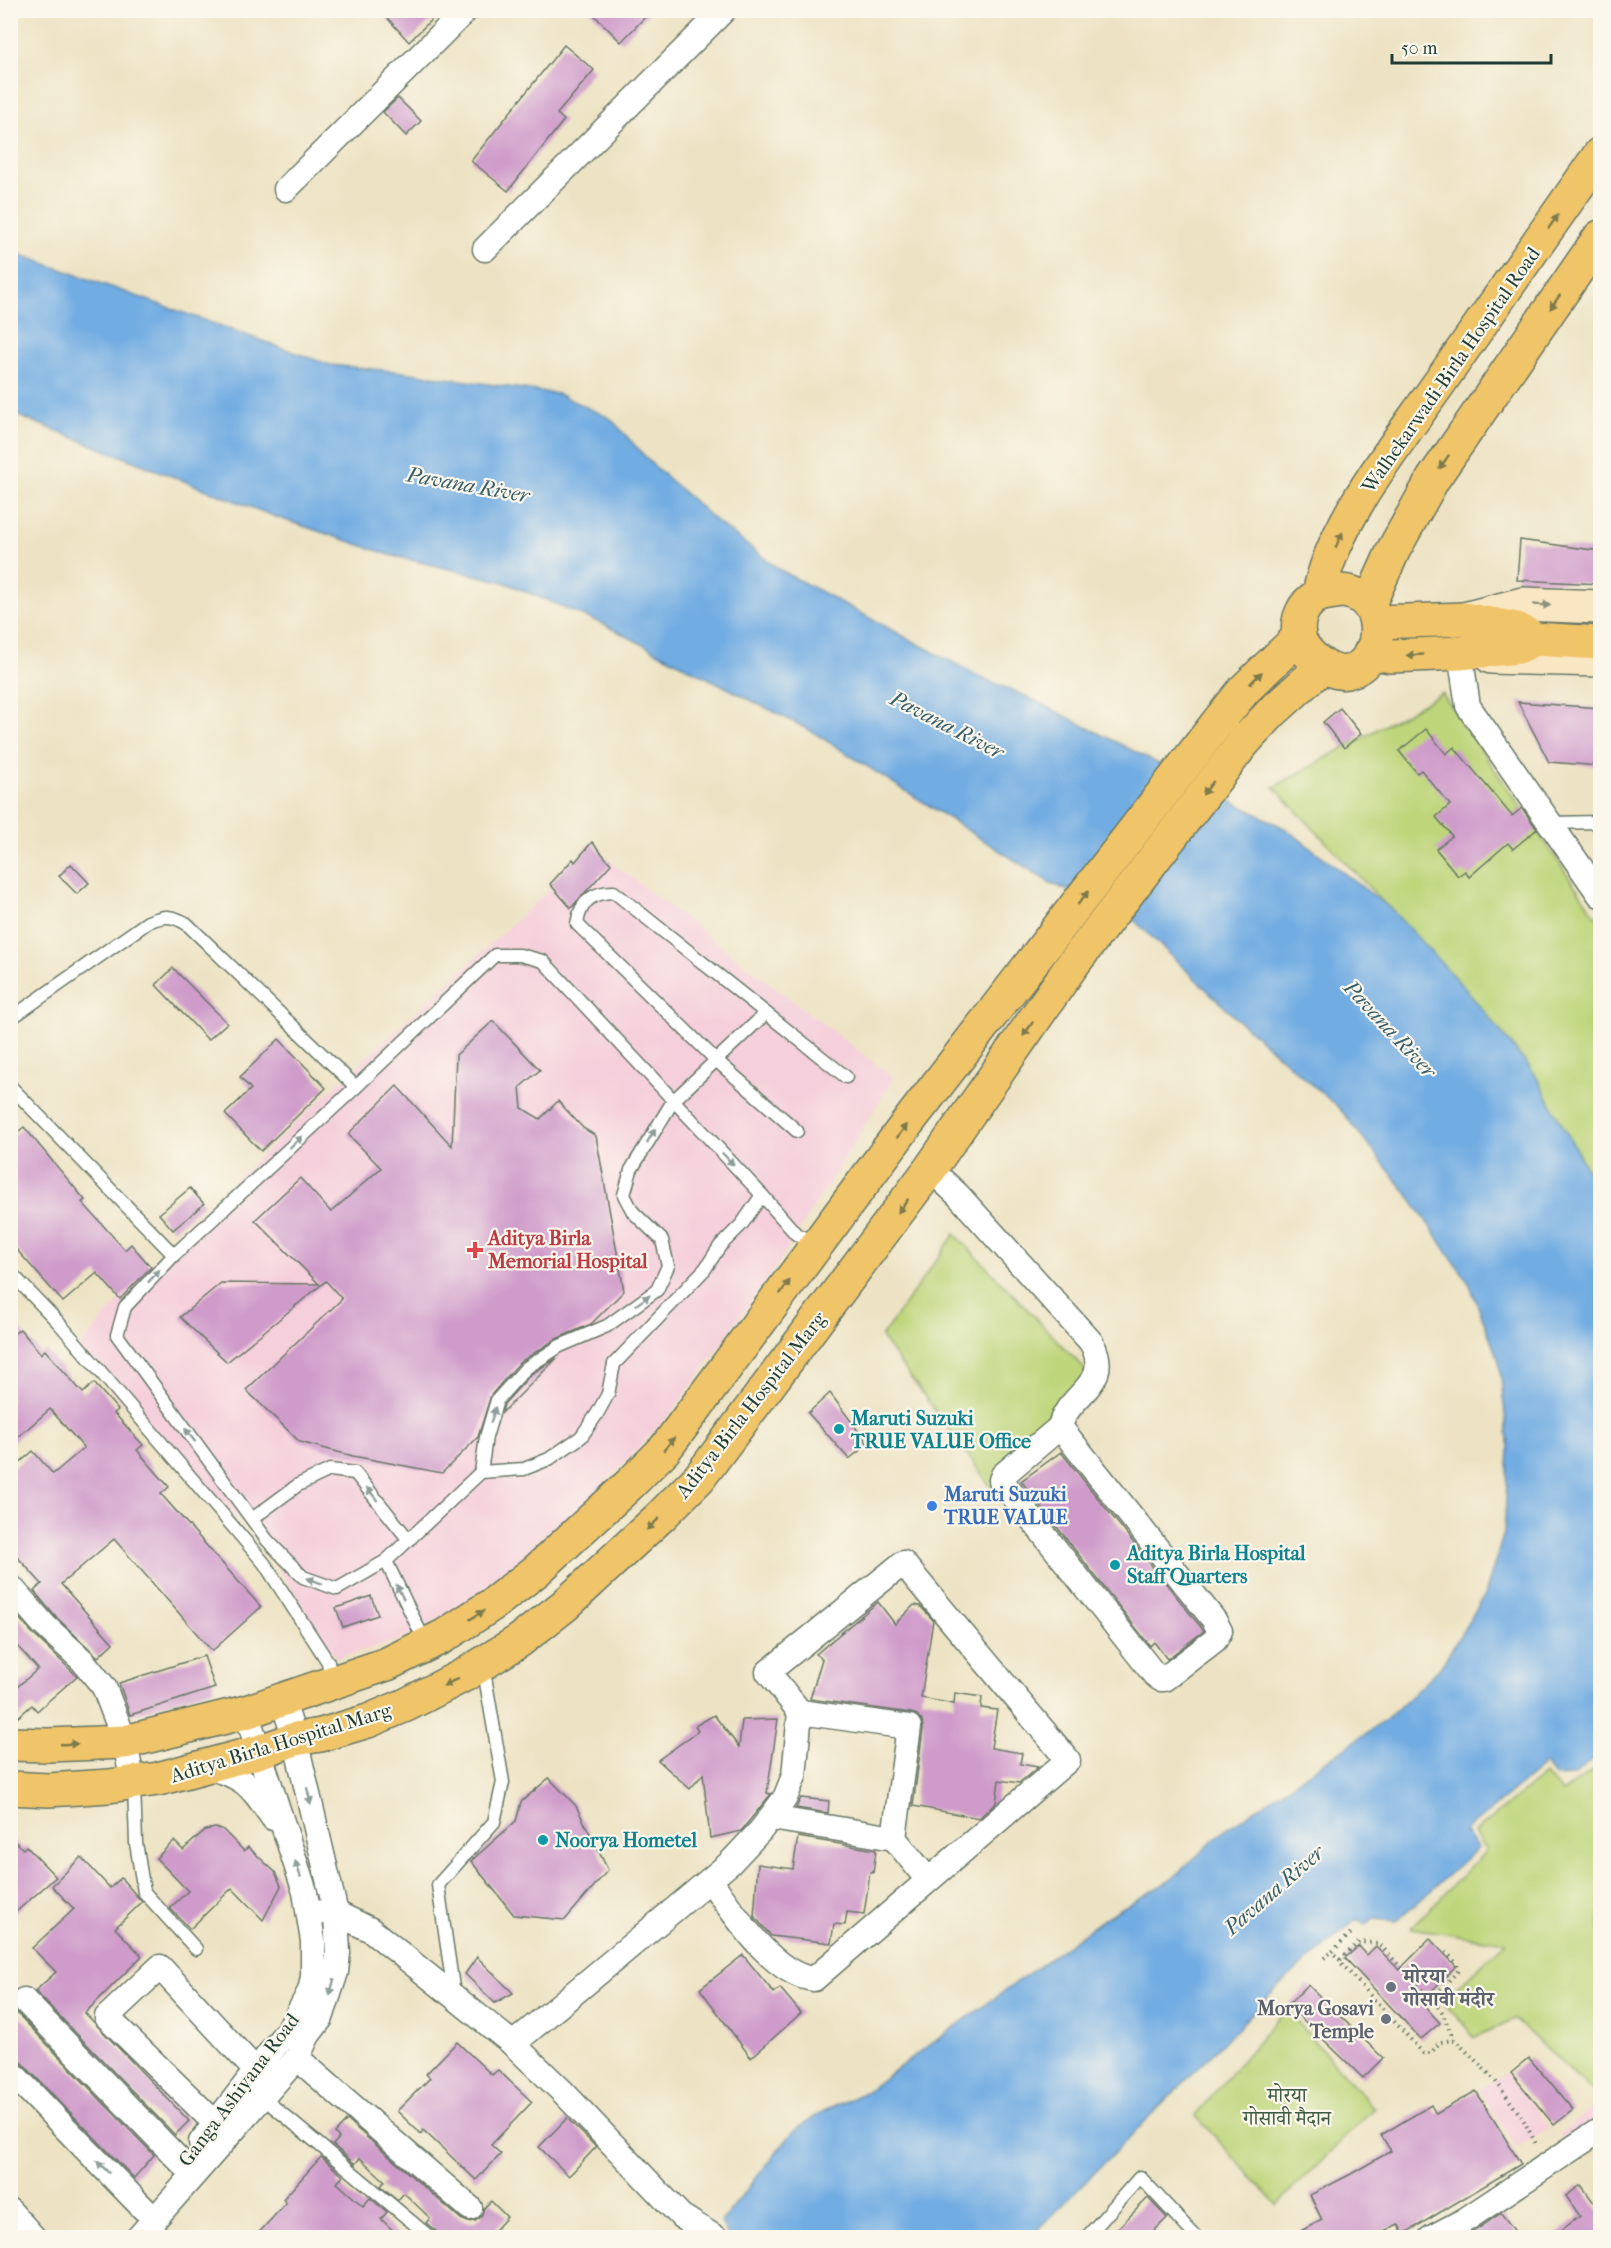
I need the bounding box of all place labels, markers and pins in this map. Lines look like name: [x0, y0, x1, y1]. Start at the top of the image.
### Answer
place label: Aditya Birla Memorial Hospital: [486, 1227, 648, 1273]
marker: Aditya Birla Memorial Hospital: [466, 1241, 484, 1259]
place label: Maruti Suzuki TRUE VALUE Office: [850, 1407, 1031, 1453]
marker: Maruti Suzuki TRUE VALUE Office: [832, 1422, 846, 1436]
place label: Maruti Suzuki TRUE VALUE: [943, 1483, 1068, 1529]
marker: Maruti Suzuki TRUE VALUE: [925, 1499, 939, 1513]
place label: Aditya Birla Hospital Staff Quarters: [1125, 1542, 1306, 1588]
marker: Aditya Birla Hospital Staff Quarters: [1108, 1558, 1122, 1572]
place label: Noorya Hometel: [555, 1829, 697, 1852]
marker: Noorya Hometel: [536, 1833, 550, 1847]
place label: मोरया गोसावी मंदीर: [1401, 1964, 1496, 2011]
marker: मोरया गोसावी मंदीर: [1384, 1980, 1398, 1994]
place label: Morya Gosavi Temple: [1256, 1997, 1375, 2043]
marker: Morya Gosavi Temple: [1379, 2012, 1393, 2026]

